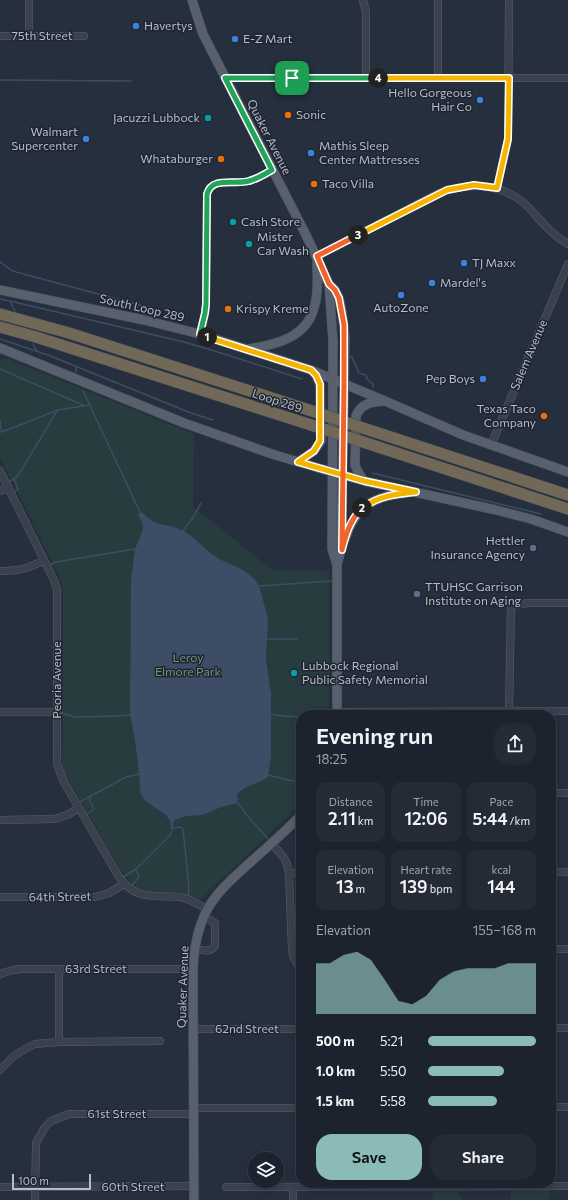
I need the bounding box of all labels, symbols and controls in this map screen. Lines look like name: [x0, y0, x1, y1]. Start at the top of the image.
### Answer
place label: Havertys: [144, 18, 193, 32]
marker: Havertys: [131, 21, 141, 31]
street label: 75th Street: [11, 28, 73, 42]
place label: E-Z Mart: [243, 31, 292, 45]
marker: E-Z Mart: [230, 34, 240, 44]
pin: [275, 61, 309, 95]
icon: arrive: [281, 67, 303, 89]
pin: 4: [368, 68, 388, 88]
text: 4: [375, 71, 381, 84]
place label: Hello Gorgeous Hair Co: [388, 85, 472, 113]
marker: Hello Gorgeous Hair Co: [475, 95, 485, 105]
street label: Quaker Avenue: [245, 97, 295, 176]
place label: Sonic: [296, 107, 326, 121]
place label: Jacuzzi Lubbock: [113, 110, 200, 125]
marker: Sonic: [283, 110, 293, 120]
marker: Jacuzzi Lubbock: [203, 113, 213, 123]
place label: Walmart Supercenter: [11, 124, 78, 152]
marker: Walmart Supercenter: [81, 134, 91, 144]
place label: Mathis Sleep Center Mattresses: [319, 138, 420, 166]
marker: Mathis Sleep Center Mattresses: [306, 148, 316, 158]
place label: Whataburger: [140, 151, 213, 165]
marker: Whataburger: [216, 154, 226, 164]
place label: Taco Villa: [322, 176, 374, 190]
marker: Taco Villa: [309, 179, 319, 189]
place label: Cash Store: [241, 214, 300, 228]
marker: Cash Store: [228, 217, 238, 227]
pin: 3: [348, 225, 368, 245]
text: 3: [355, 228, 361, 241]
place label: Mister Car Wash: [257, 229, 309, 257]
marker: Mister Car Wash: [244, 239, 254, 249]
place label: TJ Maxx: [472, 255, 517, 270]
marker: TJ Maxx: [459, 258, 469, 268]
place label: Mardel's: [440, 275, 486, 289]
marker: Mardel's: [427, 278, 437, 288]
street label: South Loop 289: [98, 290, 186, 324]
marker: AutoZone: [396, 290, 406, 300]
place label: AutoZone: [373, 300, 429, 314]
place label: Krispy Kreme: [236, 301, 309, 315]
marker: Krispy Kreme: [223, 304, 233, 314]
street label: Salem Avenue: [507, 317, 549, 392]
pin: 1: [197, 327, 217, 347]
text: 1: [205, 330, 209, 343]
place label: Pep Boys: [426, 371, 475, 385]
marker: Pep Boys: [478, 374, 488, 384]
street label: Loop 289: [251, 385, 304, 415]
place label: Texas Taco Company: [476, 401, 536, 429]
marker: Texas Taco Company: [539, 411, 549, 421]
pin: 2: [352, 498, 372, 518]
text: 2: [359, 501, 365, 514]
place label: Hettler Insurance Agency: [430, 533, 525, 561]
marker: Hettler Insurance Agency: [528, 543, 538, 553]
place label: TTUHSC Garrison Institute on Aging: [425, 579, 523, 607]
marker: TTUHSC Garrison Institute on Aging: [412, 589, 422, 599]
street label: Peoria Avenue: [49, 641, 63, 719]
park label: Leroy Elmore Park: [155, 650, 222, 678]
place label: Lubbock Regional Public Safety Memorial: [302, 658, 428, 686]
marker: Lubbock Regional Public Safety Memorial: [289, 668, 299, 678]
text: Evening run: [316, 722, 433, 749]
button: share: [494, 723, 536, 765]
text: 18:25: [316, 751, 347, 767]
text: Distance: [329, 795, 373, 808]
text: Time: [413, 795, 439, 808]
text: Pace: [489, 795, 513, 808]
text: 2.11: [328, 808, 356, 829]
text: 12:06: [404, 808, 448, 829]
text: 5:44: [473, 808, 508, 829]
text: km: [356, 814, 373, 827]
text: /km: [508, 814, 530, 827]
text: Elevation: [327, 863, 374, 876]
text: Heart rate: [400, 863, 452, 876]
text: kcal: [491, 863, 511, 876]
text: 13: [336, 876, 354, 897]
text: 139: [400, 876, 428, 897]
text: 144: [487, 876, 515, 897]
text: m: [354, 882, 365, 895]
text: bpm: [428, 882, 452, 895]
street label: 64th Street: [29, 888, 91, 904]
text: Elevation: [316, 922, 371, 938]
text: 155–168 m: [473, 922, 536, 938]
street label: Quaker Avenue: [174, 946, 190, 1028]
street label: 63rd Street: [65, 961, 127, 975]
street label: 62nd Street: [215, 1021, 279, 1035]
text: 500 m: [316, 1033, 355, 1049]
text: 5:21: [380, 1033, 403, 1049]
text: 1.0 km: [316, 1063, 355, 1079]
text: 5:50: [380, 1063, 407, 1079]
text: 1.5 km: [316, 1093, 354, 1109]
text: 5:58: [380, 1093, 406, 1109]
street label: 61st Street: [88, 1106, 147, 1120]
button: Save: [316, 1134, 422, 1180]
button: Share: [430, 1134, 536, 1180]
map controls: [248, 1152, 284, 1188]
button: layers: [248, 1152, 284, 1188]
scale bar: [12, 1172, 91, 1191]
text: 100 m: [18, 1174, 49, 1187]
street label: 60th Street: [101, 1179, 165, 1193]

